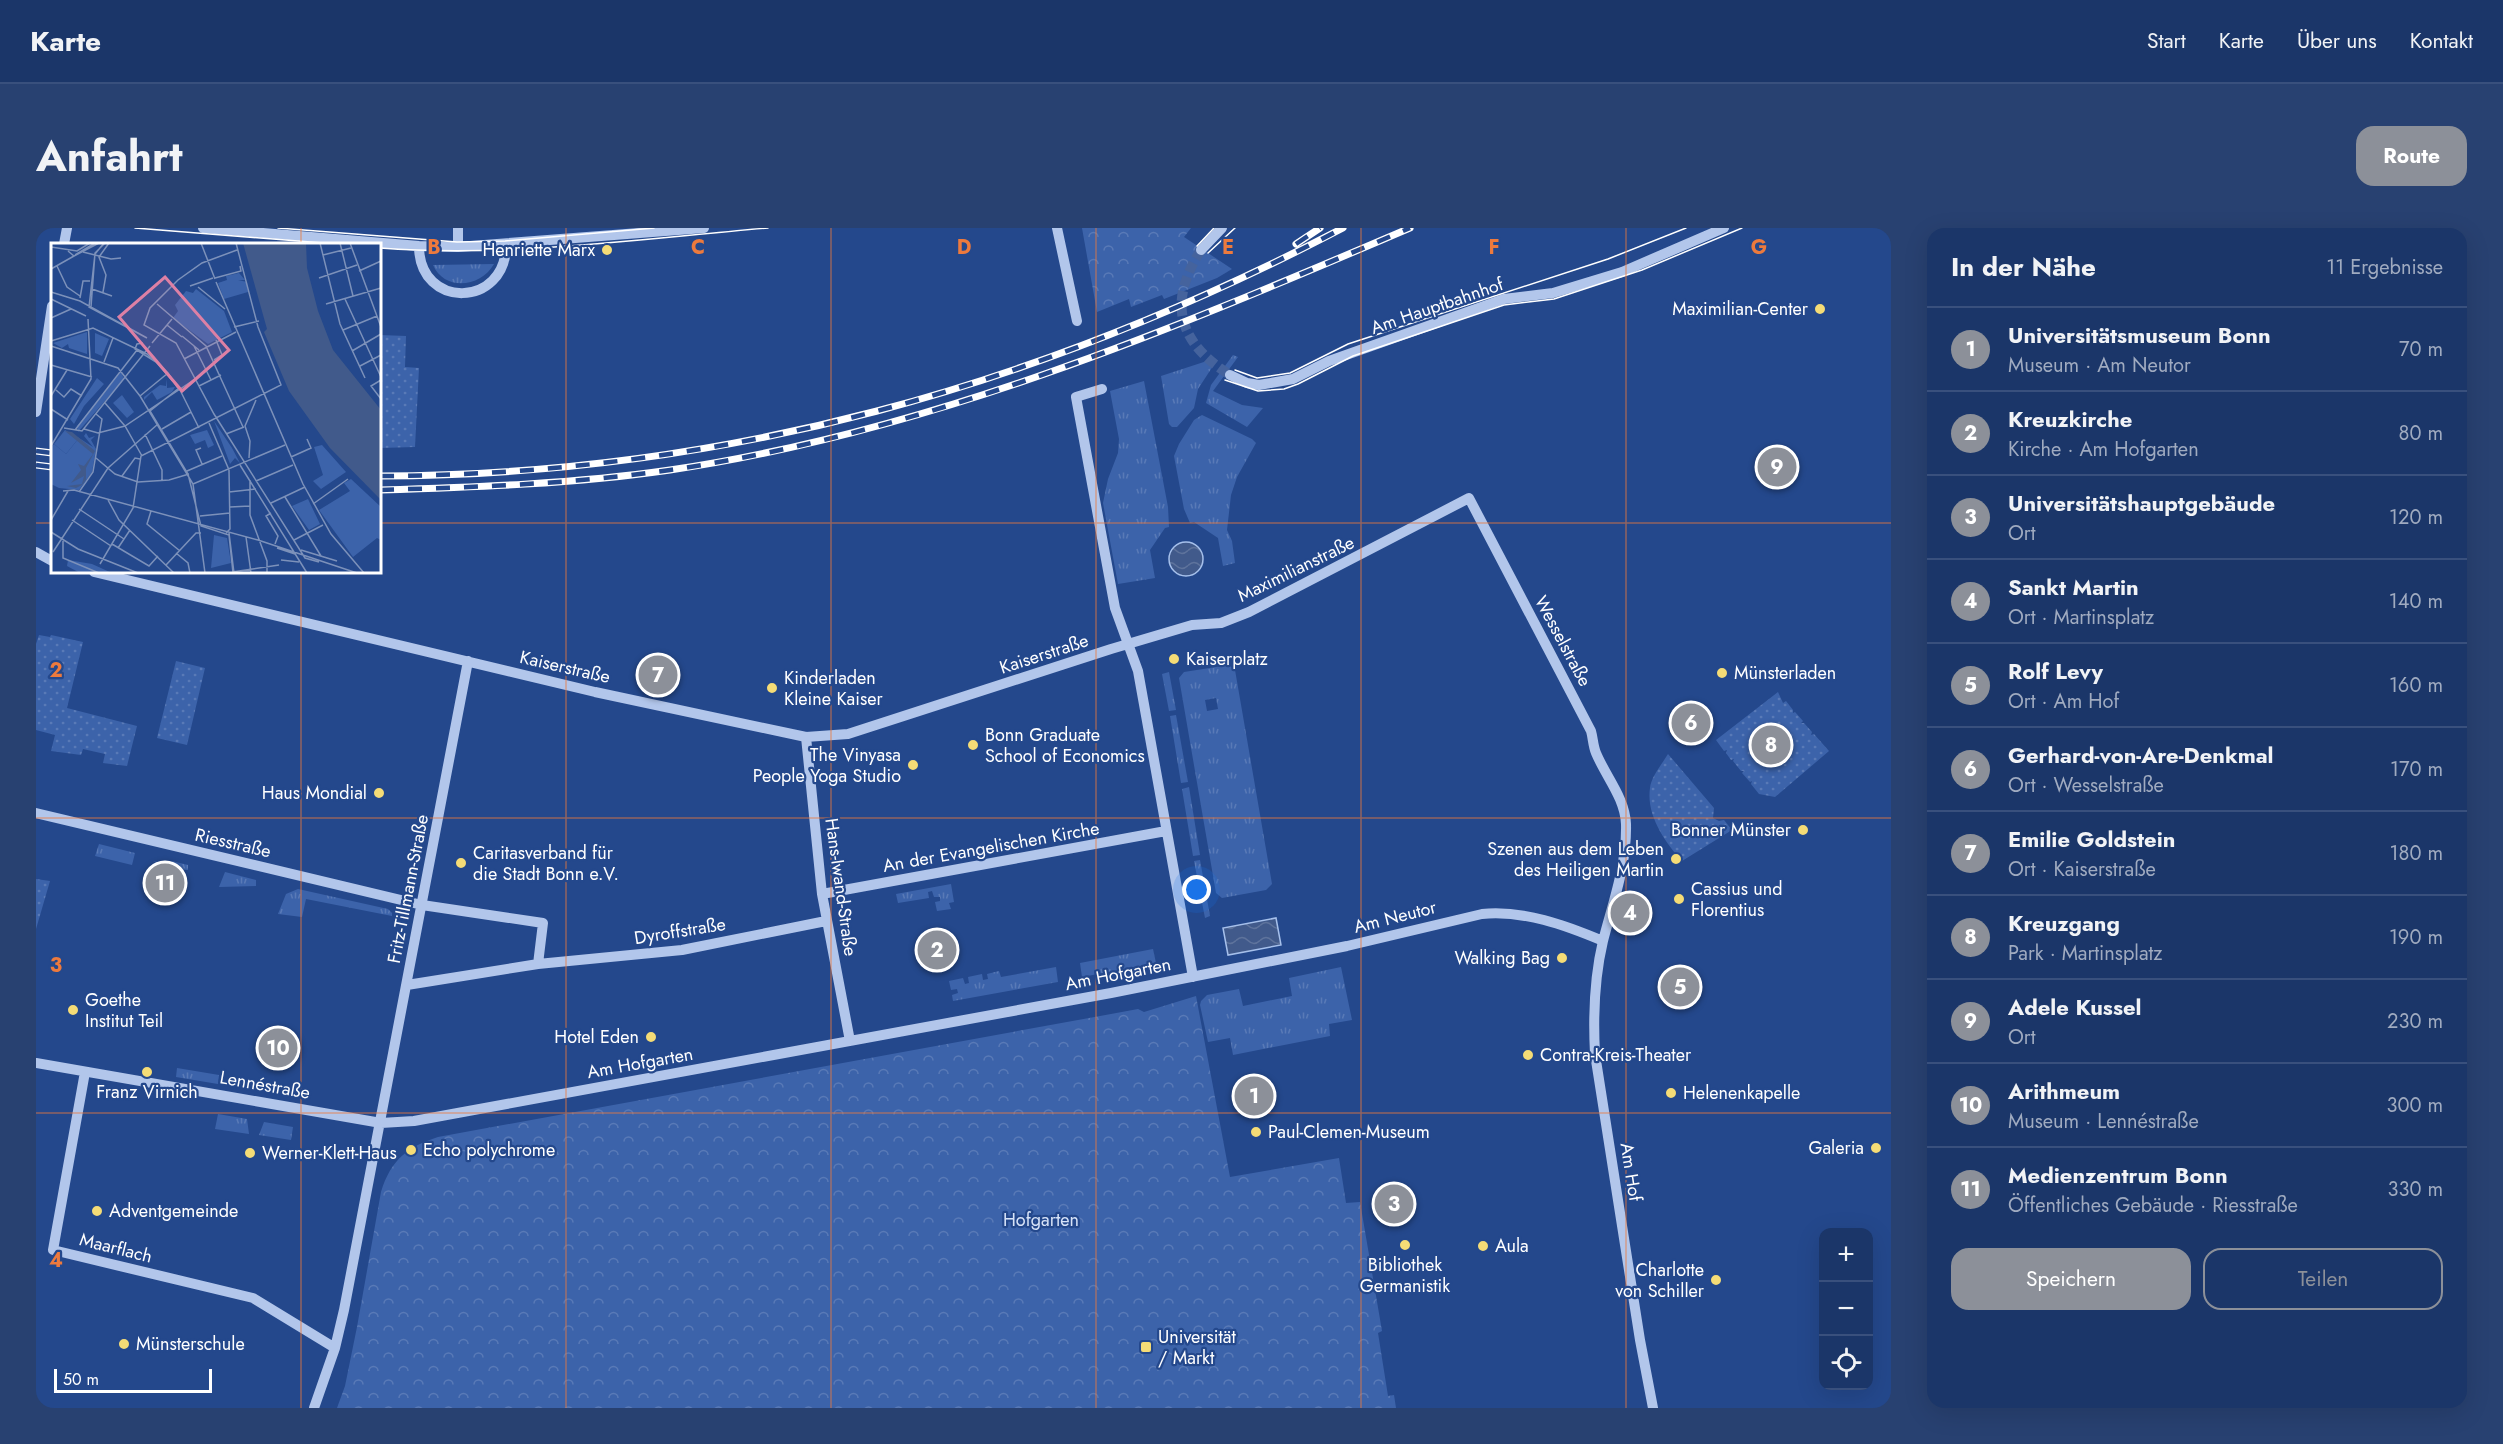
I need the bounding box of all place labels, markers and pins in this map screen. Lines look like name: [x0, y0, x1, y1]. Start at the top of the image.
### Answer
place label: Henriette Marx: [482, 237, 595, 263]
marker: Henriette Marx: [600, 243, 614, 257]
place label: Maximilian-Center: [1672, 296, 1809, 322]
marker: Maximilian-Center: [1813, 302, 1827, 316]
pin: 9: [1758, 444, 1796, 490]
place label: Kaiserplatz: [1186, 646, 1269, 672]
pin: 7: [638, 652, 678, 698]
marker: Kaiserplatz: [1167, 652, 1181, 666]
place label: Münsterladen: [1734, 660, 1836, 686]
place label: Kinderladen Kleine Kaiser: [784, 665, 883, 712]
marker: Münsterladen: [1715, 666, 1729, 680]
marker: Kinderladen Kleine Kaiser: [765, 681, 779, 695]
pin: 6: [1672, 700, 1710, 746]
place label: Bonn Graduate School of Economics: [985, 722, 1145, 769]
pin: 8: [1752, 722, 1790, 768]
marker: Bonn Graduate School of Economics: [966, 738, 980, 752]
place label: The Vinyasa People Yoga Studio: [753, 742, 901, 789]
marker: The Vinyasa People Yoga Studio: [906, 758, 920, 772]
place label: Haus Mondial: [262, 780, 367, 806]
marker: Haus Mondial: [372, 786, 386, 800]
place label: Bonner Münster: [1671, 817, 1792, 843]
marker: Bonner Münster: [1796, 823, 1810, 837]
place label: Szenen aus dem Leben des Heiligen Martin: [1487, 836, 1664, 883]
place label: Caritasverband für die Stadt Bonn e.V.: [473, 840, 619, 887]
marker: Szenen aus dem Leben des Heiligen Martin: [1669, 852, 1683, 866]
marker: Caritasverband für die Stadt Bonn e.V.: [454, 856, 468, 870]
pin: 11: [146, 860, 184, 906]
place label: Cassius und Florentius: [1691, 876, 1782, 923]
pin: 4: [1610, 890, 1650, 936]
marker: Cassius und Florentius: [1672, 892, 1686, 906]
pin: 2: [918, 928, 956, 972]
place label: Walking Bag: [1455, 945, 1550, 971]
marker: Walking Bag: [1555, 951, 1569, 965]
pin: 5: [1660, 964, 1700, 1010]
place label: Goethe Institut Teil: [85, 987, 163, 1034]
marker: Goethe Institut Teil: [66, 1003, 80, 1017]
place label: Hotel Eden: [554, 1024, 639, 1050]
pin: 10: [258, 1026, 298, 1070]
marker: Hotel Eden: [644, 1030, 658, 1044]
place label: Contra-Kreis-Theater: [1540, 1042, 1692, 1068]
marker: Contra-Kreis-Theater: [1521, 1048, 1535, 1062]
marker: Franz Virnich: [140, 1065, 154, 1079]
pin: 1: [1234, 1074, 1274, 1118]
place label: Franz Virnich: [96, 1079, 198, 1105]
place label: Helenenkapelle: [1683, 1080, 1800, 1106]
marker: Helenenkapelle: [1664, 1086, 1678, 1100]
place label: Paul-Clemen-Museum: [1268, 1119, 1430, 1145]
marker: Paul-Clemen-Museum: [1249, 1125, 1263, 1139]
place label: Galeria: [1808, 1135, 1864, 1161]
place label: Echo polychrome: [423, 1137, 555, 1163]
place label: Werner-Klett-Haus: [262, 1140, 397, 1166]
marker: Galeria: [1869, 1141, 1883, 1155]
marker: Echo polychrome: [404, 1143, 418, 1157]
marker: Werner-Klett-Haus: [243, 1146, 257, 1160]
pin: 3: [1374, 1182, 1414, 1226]
place label: Adventgemeinde: [109, 1198, 238, 1224]
marker: Adventgemeinde: [90, 1204, 104, 1218]
place label: Aula: [1495, 1233, 1529, 1259]
marker: Bibliothek Germanistik: [1398, 1238, 1412, 1252]
marker: Aula: [1476, 1239, 1490, 1253]
place label: Bibliothek Germanistik: [1360, 1252, 1450, 1299]
place label: Charlotte von Schiller: [1615, 1257, 1705, 1304]
marker: Charlotte von Schiller: [1709, 1273, 1723, 1287]
place label: Universität / Markt: [1158, 1324, 1236, 1371]
place label: Münsterschule: [136, 1331, 245, 1357]
marker: Münsterschule: [117, 1337, 131, 1351]
marker: Universität / Markt: [1139, 1340, 1153, 1354]

